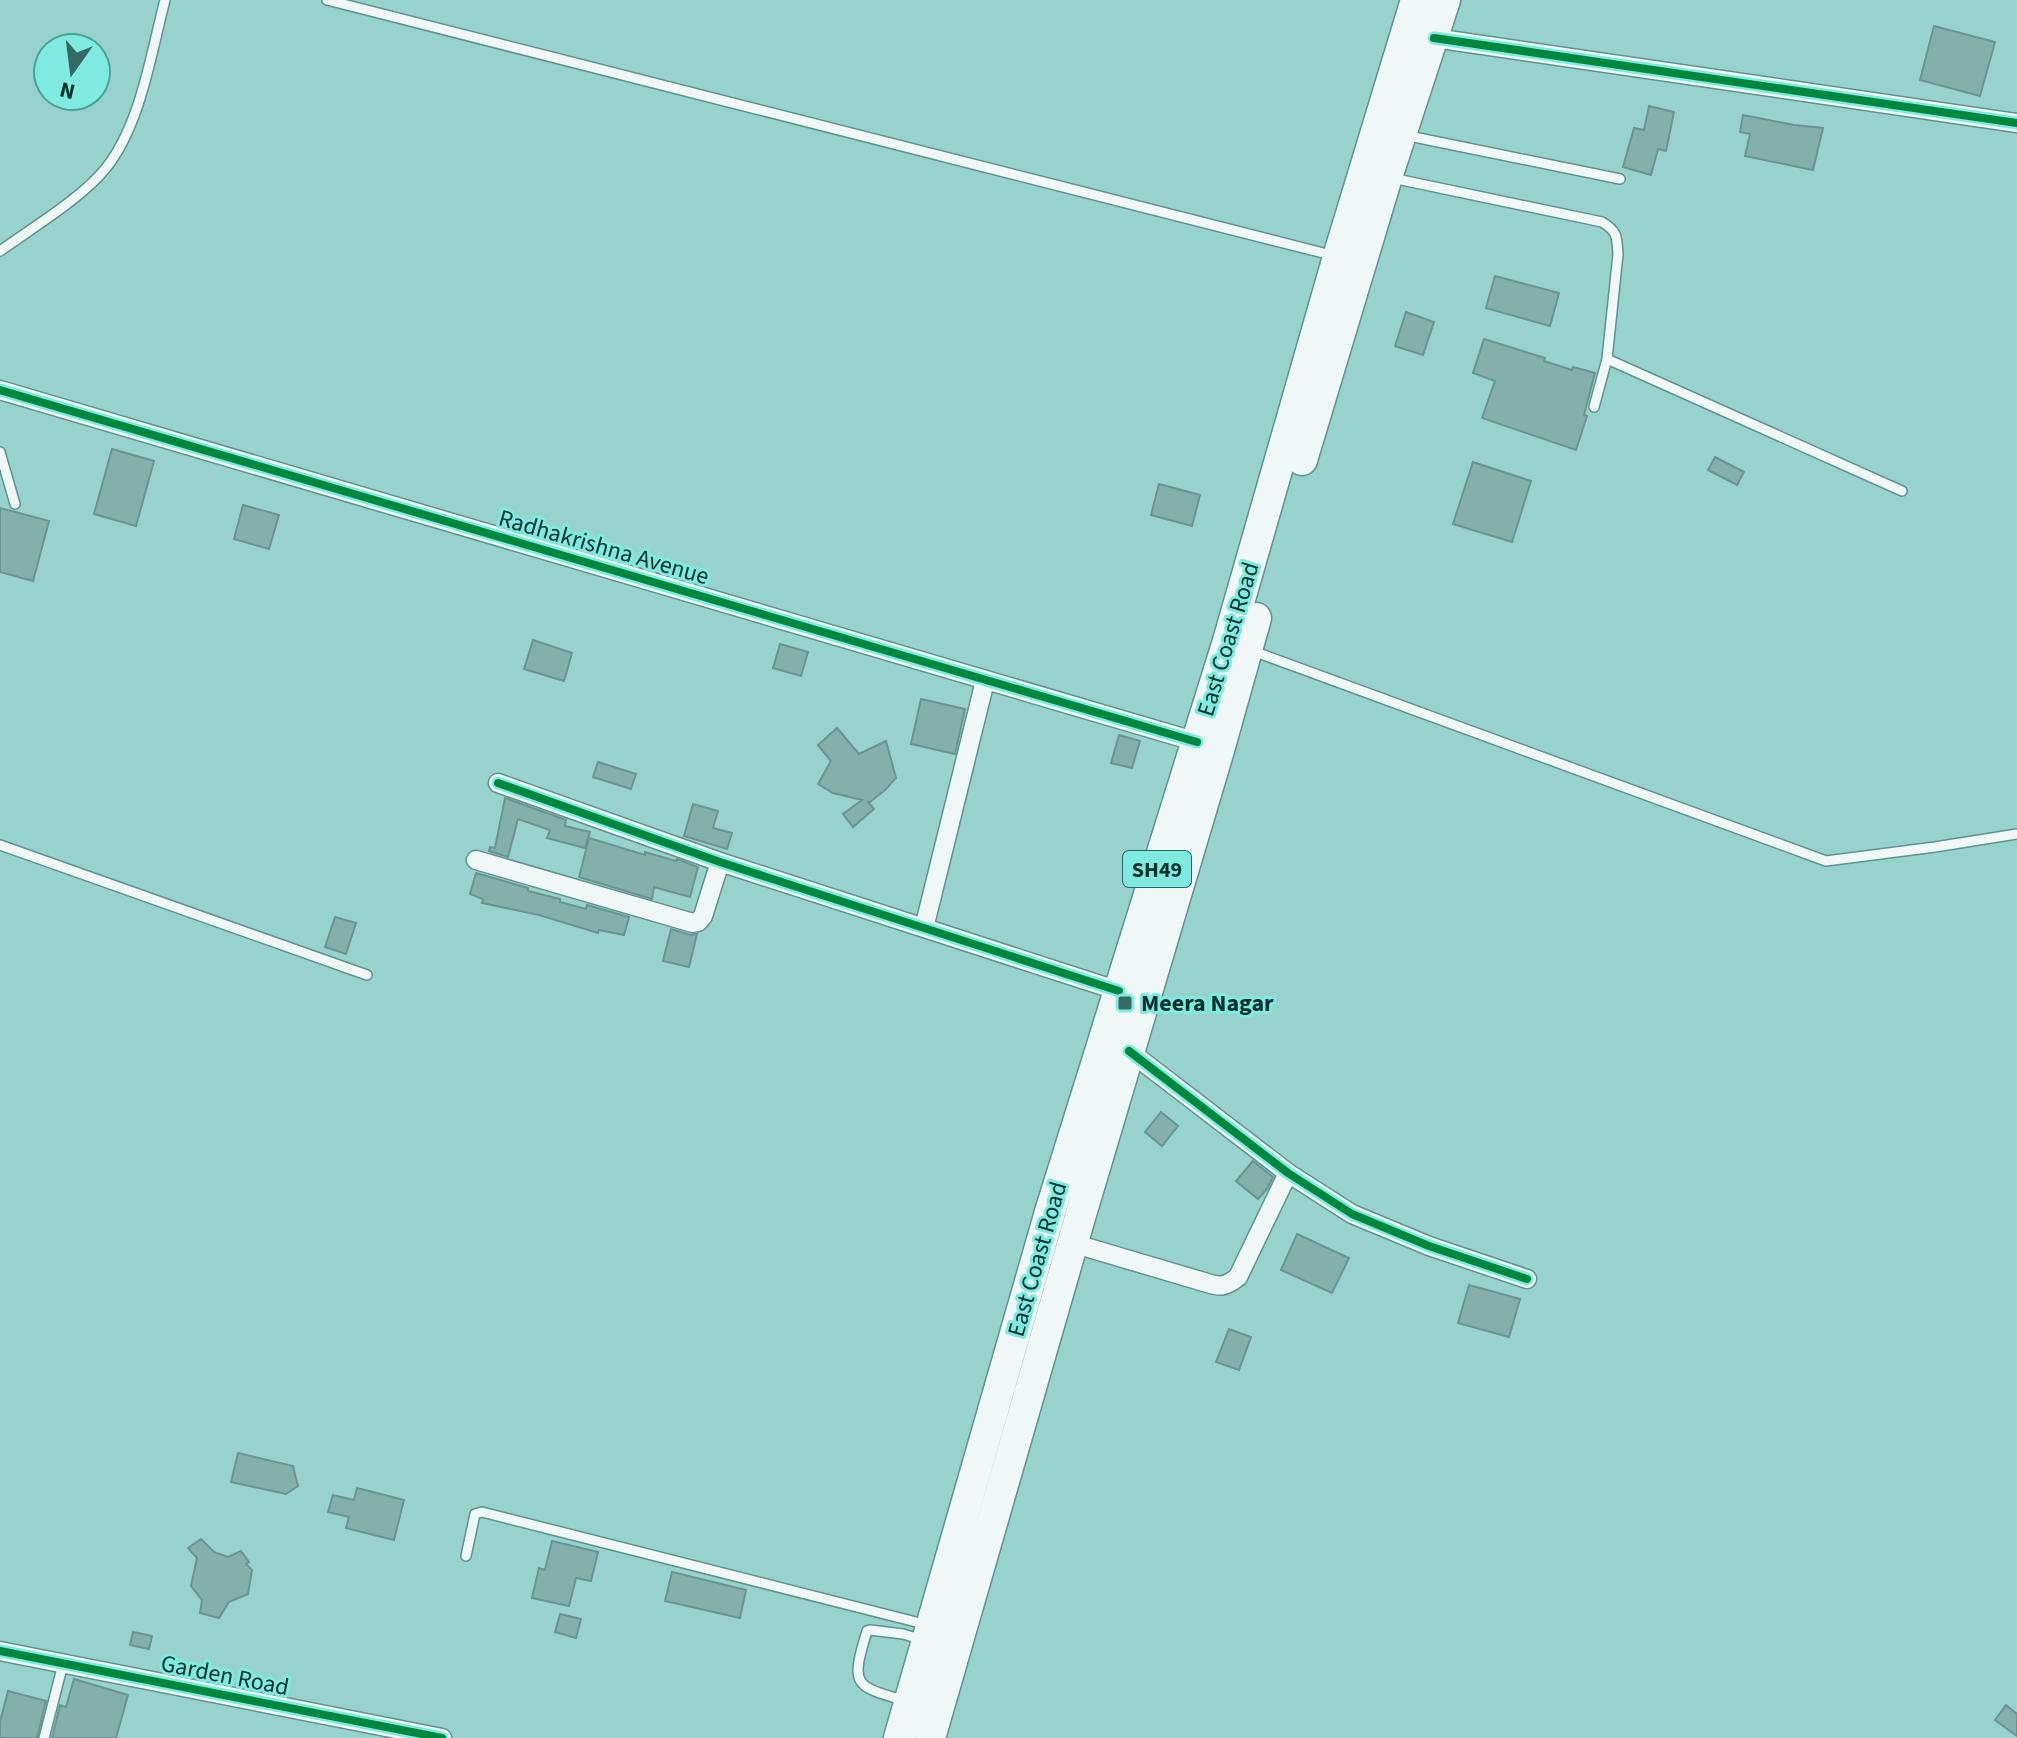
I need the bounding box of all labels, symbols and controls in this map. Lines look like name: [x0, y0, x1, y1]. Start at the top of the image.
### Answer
north arrow: [32, 32, 112, 112]
text: N: [56, 73, 78, 108]
street label: Radhakrishna Avenue: [495, 501, 713, 594]
street label: East Coast Road: [1188, 558, 1269, 721]
road number: SH49: [1123, 851, 1191, 887]
place label: Meera Nagar: [1141, 986, 1274, 1021]
marker: Meera Nagar: [1116, 994, 1134, 1012]
street label: East Coast Road: [999, 1178, 1076, 1341]
street label: Garden Road: [158, 1646, 292, 1705]

